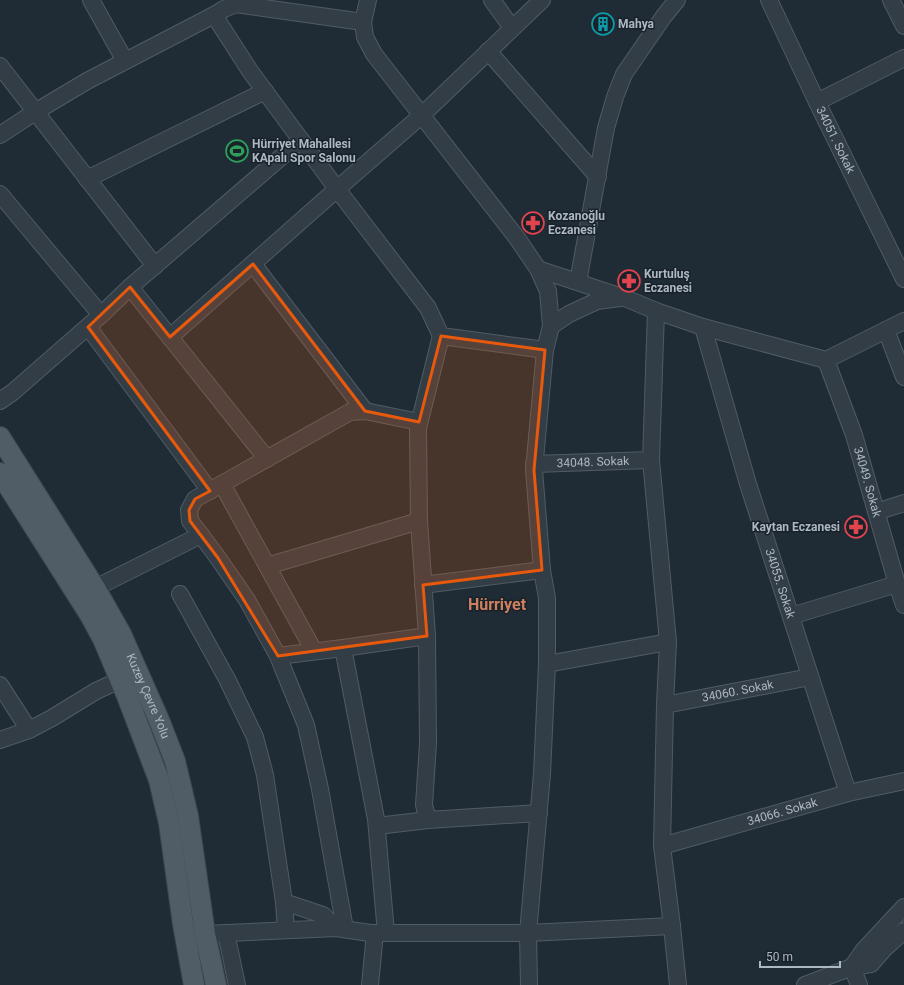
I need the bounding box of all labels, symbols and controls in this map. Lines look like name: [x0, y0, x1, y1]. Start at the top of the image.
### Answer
building icon: Mahya: [590, 11, 616, 37]
place label: Mahya: [618, 17, 655, 31]
street label: 34051. Sokak: [813, 104, 858, 176]
place label: Hürriyet Mahallesi KApalı Spor Salonu: [252, 137, 356, 165]
sports icon: Hürriyet Mahallesi KApalı Spor Salonu: [224, 138, 250, 164]
place label: Kozanoğlu Eczanesi: [548, 209, 605, 237]
pharmacy icon: Kozanoğlu Eczanesi: [520, 210, 546, 236]
place label: Kurtuluş Eczanesi: [644, 267, 692, 295]
pharmacy icon: Kurtuluş Eczanesi: [616, 268, 642, 294]
street label: 34049. Sokak: [851, 445, 885, 520]
street label: 34048. Sokak: [556, 454, 630, 470]
pharmacy icon: Kaytan Eczanesi: [843, 514, 869, 540]
place label: Kaytan Eczanesi: [752, 520, 840, 534]
street label: 34055. Sokak: [762, 547, 798, 621]
district label: Hürriyet: [468, 595, 527, 614]
street label: Kuzey Çevre Yolu: [124, 651, 173, 741]
street label: 34060. Sokak: [701, 677, 776, 705]
street label: 34066. Sokak: [745, 795, 820, 828]
scale bar: [760, 943, 840, 969]
text: 50 m: [766, 950, 793, 964]

